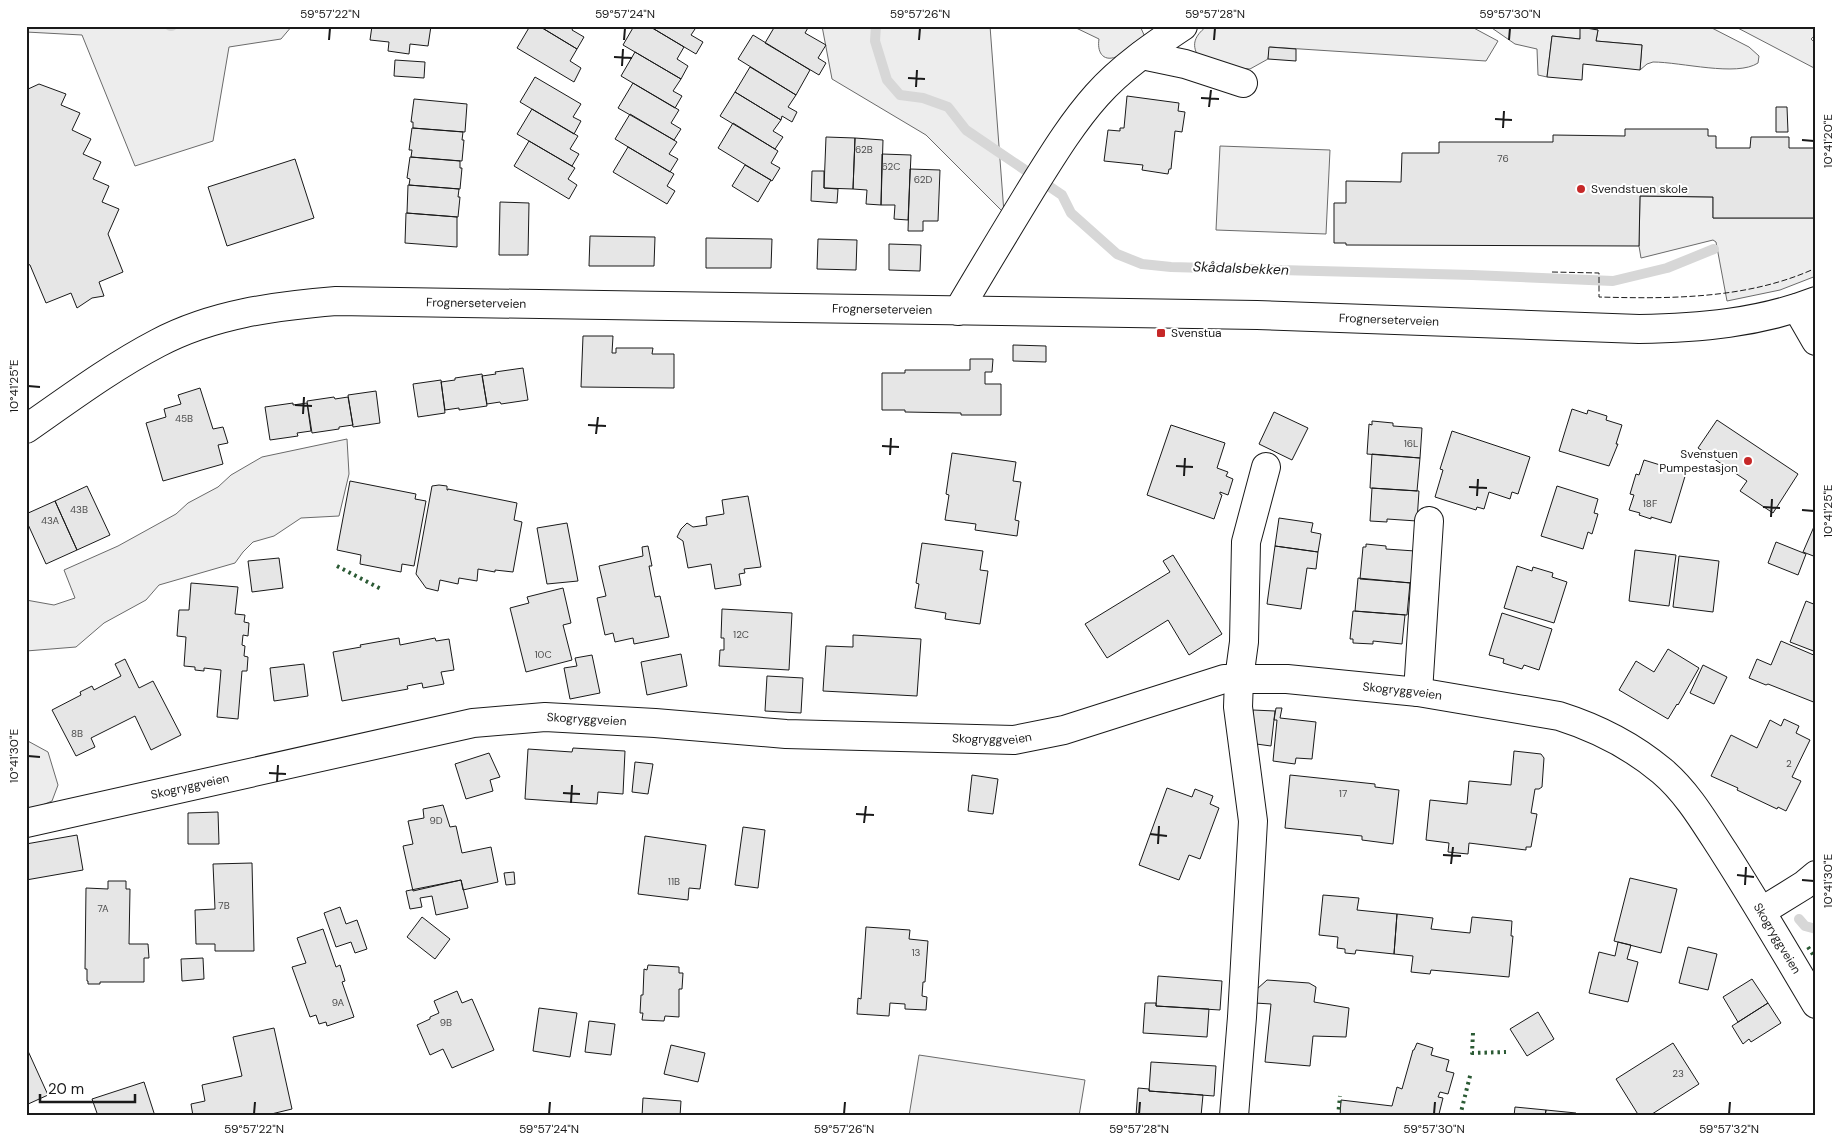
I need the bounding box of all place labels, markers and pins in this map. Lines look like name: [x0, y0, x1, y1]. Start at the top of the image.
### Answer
place label: Svendstuen skole: [1591, 181, 1688, 197]
marker: Svendstuen skole: [1575, 183, 1587, 195]
place label: Svenstua: [1171, 325, 1222, 341]
marker: Svenstua: [1155, 327, 1167, 339]
place label: Svenstuen Pumpestasjon: [1659, 446, 1738, 476]
marker: Svenstuen Pumpestasjon: [1742, 455, 1754, 467]

